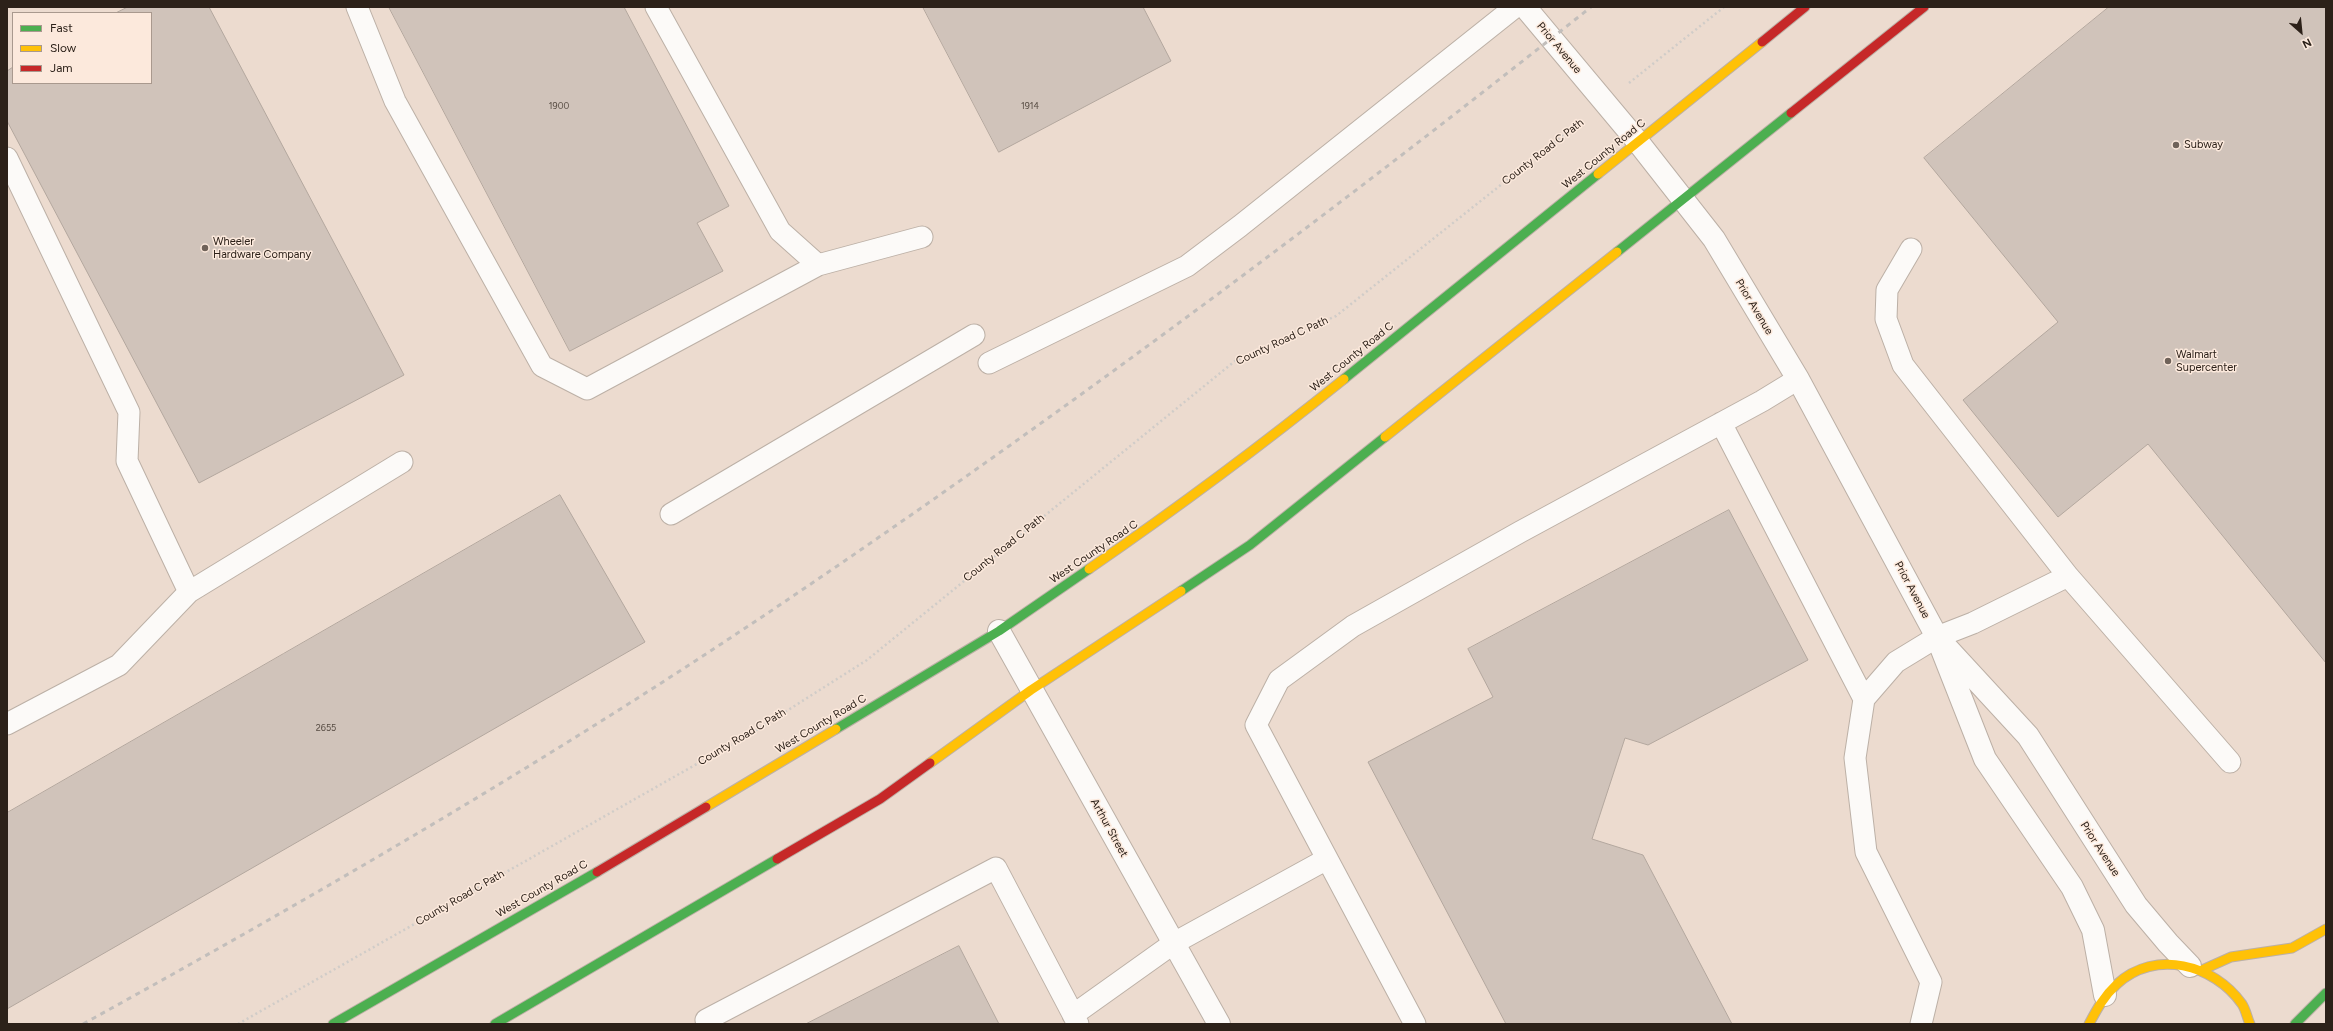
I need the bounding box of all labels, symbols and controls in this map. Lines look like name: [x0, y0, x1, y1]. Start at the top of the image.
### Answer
legend: [12, 12, 152, 84]
north arrow: [2281, 12, 2321, 52]
street label: Prior Avenue: [1534, 20, 1584, 76]
text: Fast: [50, 21, 73, 35]
text: N: [2300, 35, 2313, 51]
text: Slow: [50, 41, 76, 55]
text: Jam: [50, 61, 73, 75]
house number: 1900: [549, 101, 569, 111]
house number: 1914: [1021, 101, 1039, 111]
street label: County Road C Path: [1499, 116, 1587, 188]
street label: West County Road C: [1560, 116, 1648, 192]
place label: Subway: [2184, 138, 2223, 152]
marker: Subway: [2171, 140, 2181, 150]
place label: Wheeler Hardware Company: [213, 235, 311, 261]
marker: Wheeler Hardware Company: [200, 243, 210, 253]
street label: Prior Avenue: [1732, 277, 1776, 337]
street label: County Road C Path: [1234, 314, 1330, 368]
street label: West County Road C: [1308, 319, 1396, 395]
place label: Walmart Supercenter: [2176, 348, 2237, 374]
marker: Walmart Supercenter: [2163, 356, 2173, 366]
street label: County Road C Path: [961, 511, 1047, 585]
street label: West County Road C: [1047, 518, 1141, 586]
street label: Prior Avenue: [1891, 559, 1933, 621]
street label: West County Road C: [773, 692, 869, 756]
street label: County Road C Path: [696, 706, 788, 768]
house number: 2655: [316, 723, 336, 733]
street label: Arthur Street: [1088, 796, 1130, 860]
street label: Prior Avenue: [2077, 819, 2123, 879]
street label: West County Road C: [494, 857, 590, 921]
street label: County Road C Path: [413, 867, 507, 929]

